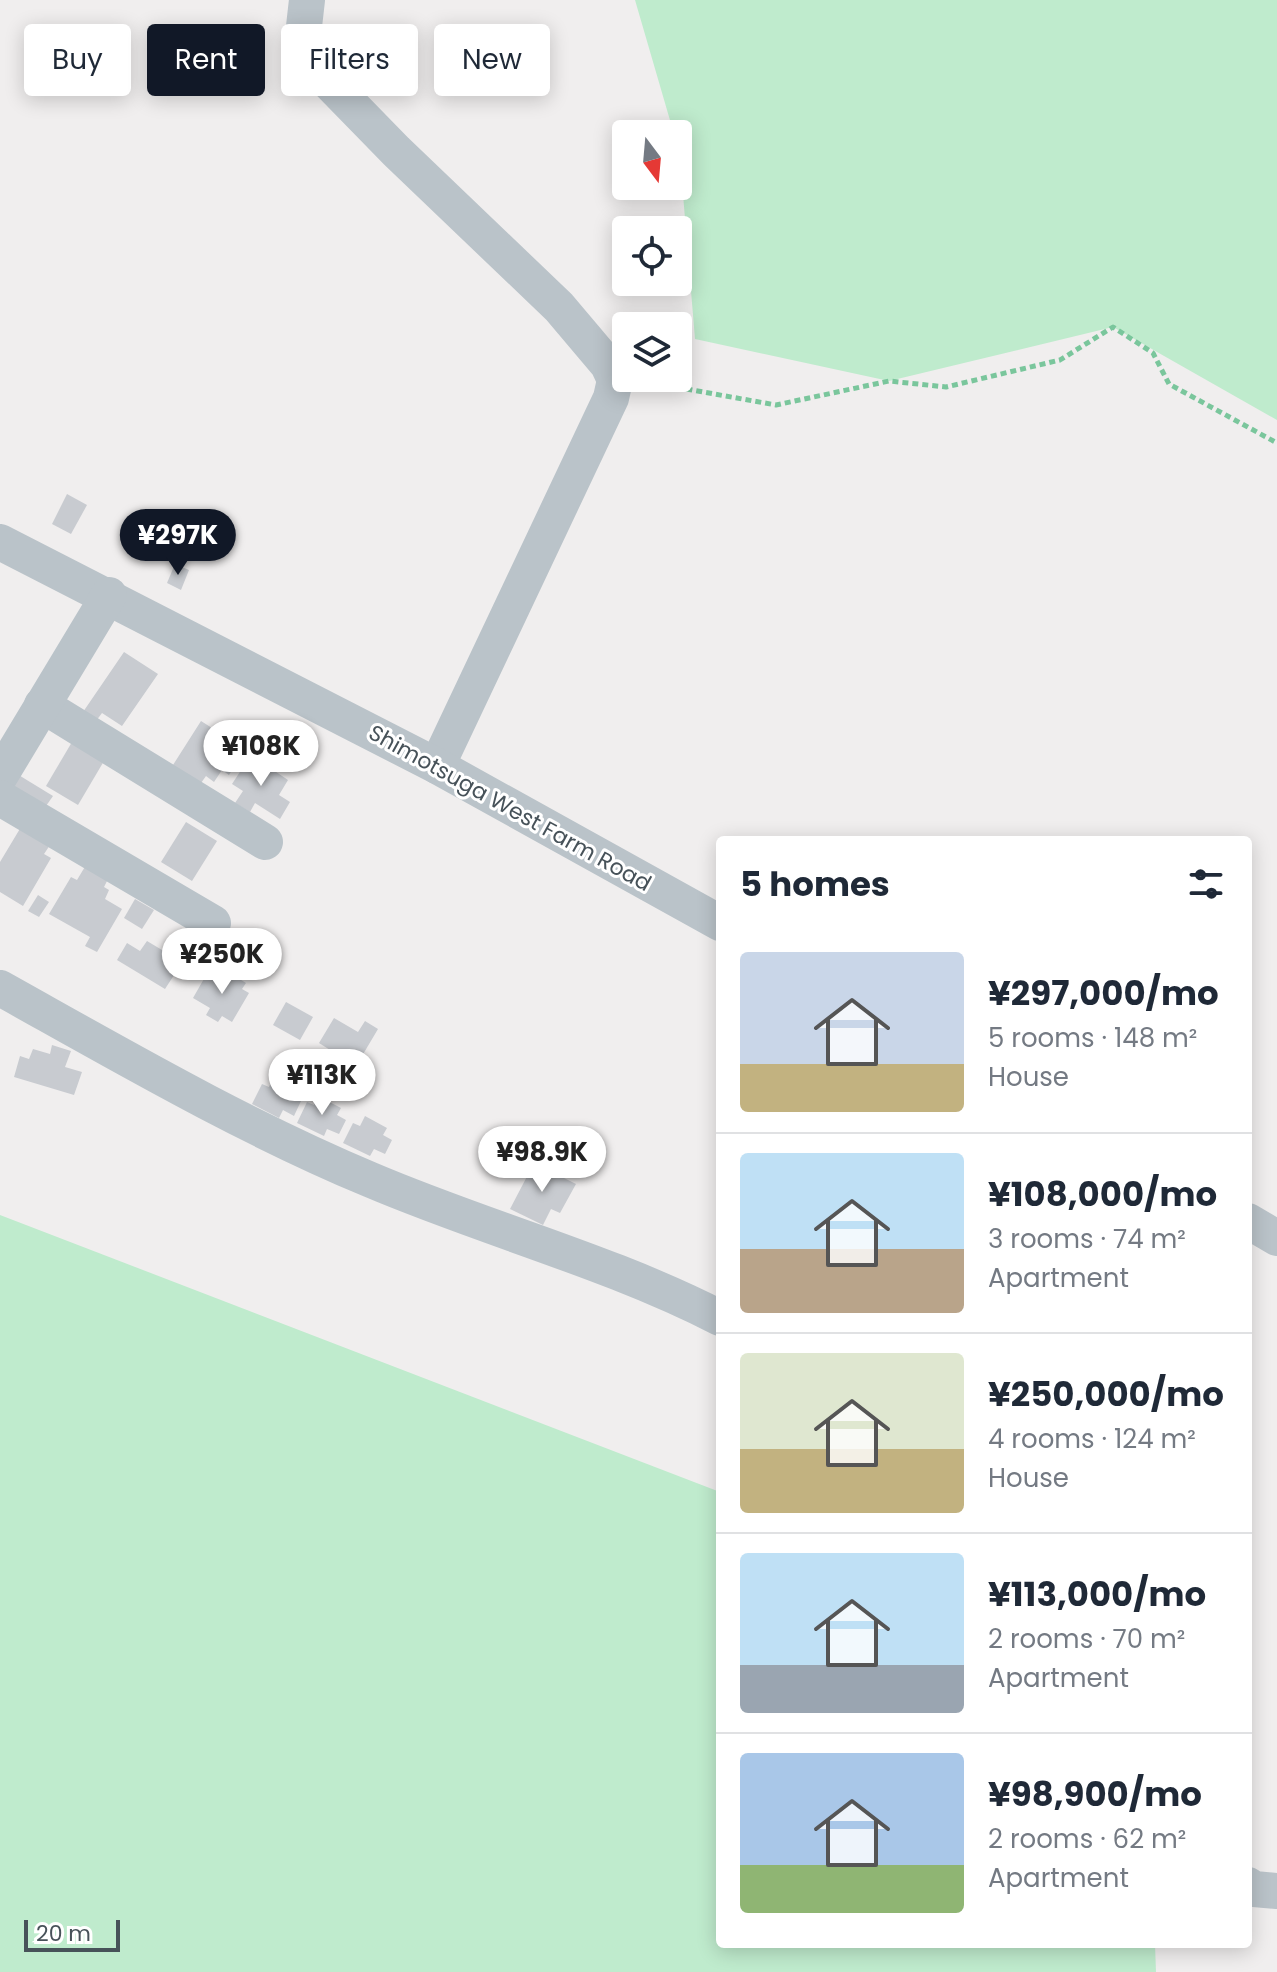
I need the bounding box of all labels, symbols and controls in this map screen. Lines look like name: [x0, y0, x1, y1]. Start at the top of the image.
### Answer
chip: Buy: [24, 24, 131, 96]
chip: Rent: [147, 24, 265, 96]
chip: Filters: [281, 24, 418, 96]
chip: New: [434, 24, 550, 96]
north arrow: [612, 120, 692, 200]
map controls: [612, 120, 692, 392]
button: locate: [612, 216, 692, 296]
button: layers: [612, 312, 692, 392]
pin: ¥297K: [122, 509, 234, 577]
text: ¥297K: [138, 517, 218, 553]
street label: Shimotsuga West Farm Road: [363, 717, 657, 899]
pin: ¥108K: [205, 720, 317, 788]
text: ¥108K: [221, 728, 301, 764]
text: 5 homes: [740, 860, 890, 908]
icon: filters: [1184, 862, 1228, 906]
pin: ¥250K: [166, 928, 278, 996]
text: ¥250K: [180, 936, 264, 972]
text: ¥297,000/mo: [988, 969, 1219, 1017]
icon: home: [804, 984, 900, 1080]
text: 5 rooms · 148 m²: [988, 1020, 1197, 1056]
pin: ¥113K: [266, 1049, 378, 1117]
text: ¥113K: [287, 1057, 357, 1093]
text: House: [988, 1059, 1069, 1095]
pin: ¥98.9K: [477, 1126, 607, 1194]
text: ¥98.9K: [496, 1134, 588, 1170]
text: ¥108,000/mo: [988, 1170, 1217, 1218]
icon: home: [804, 1185, 900, 1281]
text: 3 rooms · 74 m²: [988, 1221, 1186, 1257]
text: Apartment: [988, 1260, 1129, 1296]
text: ¥250,000/mo: [988, 1370, 1224, 1418]
icon: home: [804, 1385, 900, 1481]
text: 4 rooms · 124 m²: [988, 1421, 1196, 1457]
text: House: [988, 1460, 1069, 1496]
text: ¥113,000/mo: [988, 1570, 1206, 1618]
icon: home: [804, 1585, 900, 1681]
text: 2 rooms · 70 m²: [988, 1621, 1185, 1657]
text: Apartment: [988, 1660, 1129, 1696]
text: ¥98,900/mo: [988, 1770, 1202, 1818]
icon: home: [804, 1785, 900, 1881]
text: 2 rooms · 62 m²: [988, 1821, 1186, 1857]
text: Apartment: [988, 1860, 1129, 1896]
scale bar: [24, 1916, 120, 1952]
text: 20 m: [36, 1918, 91, 1949]

